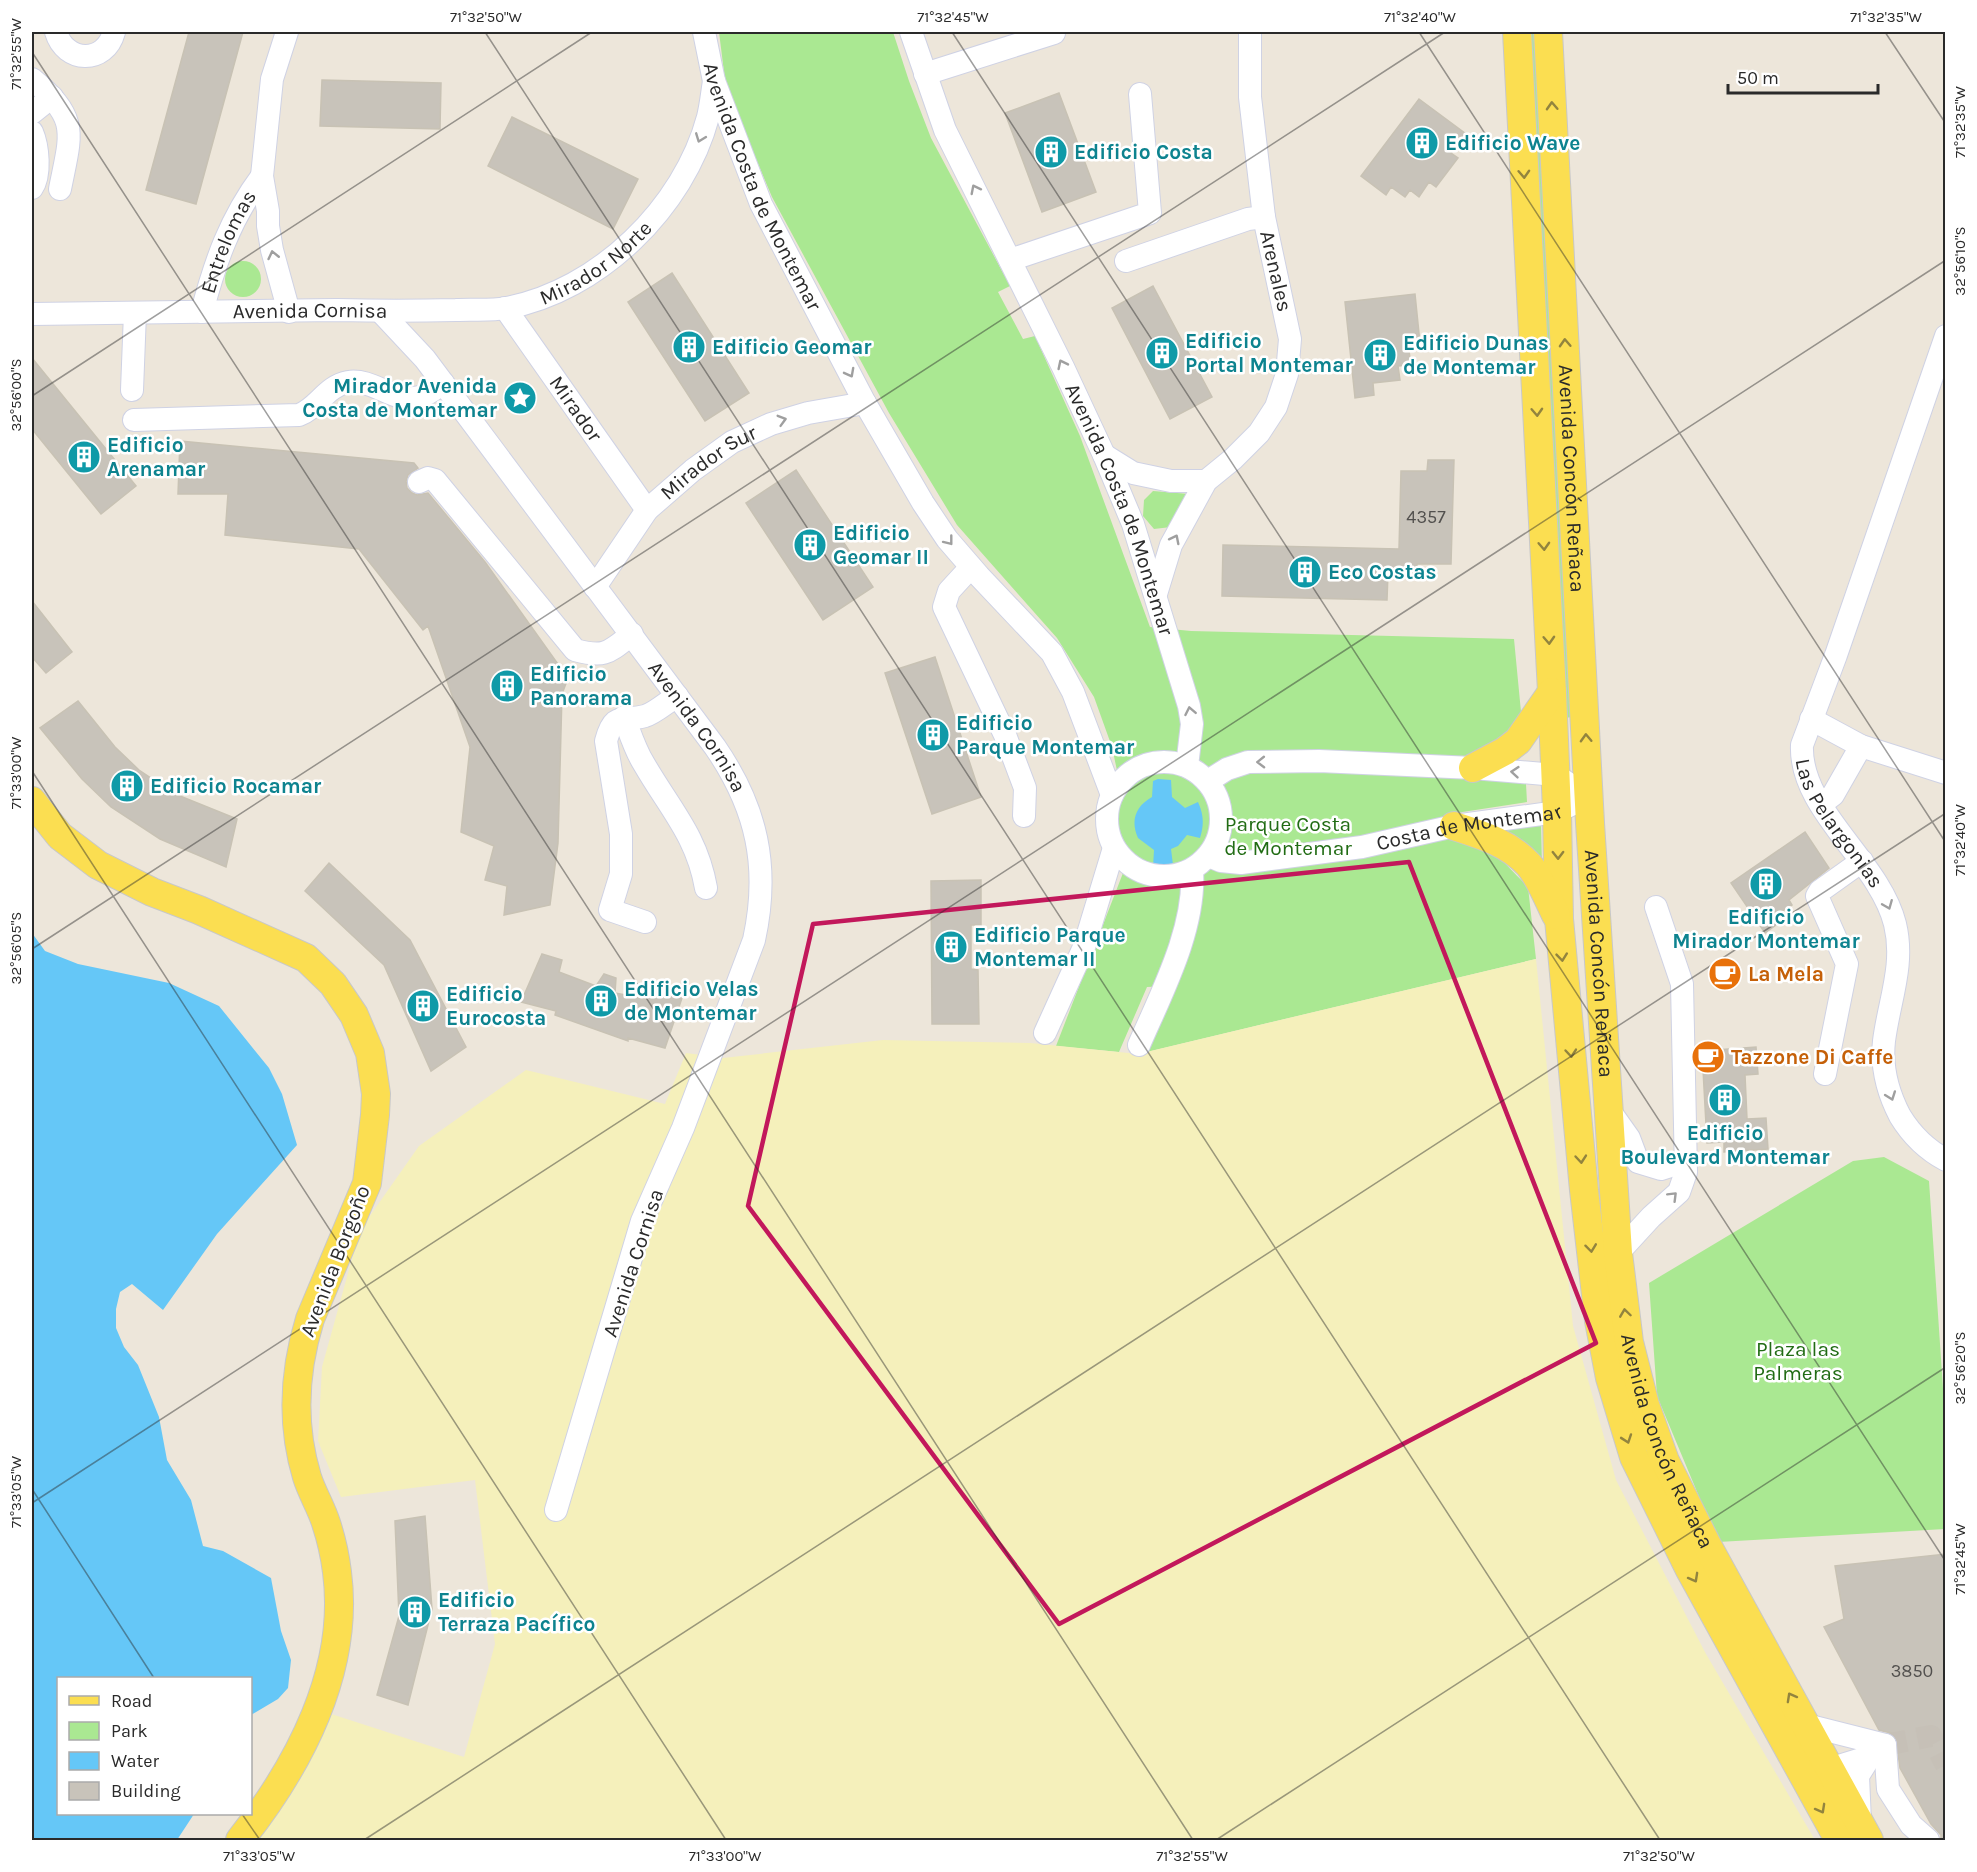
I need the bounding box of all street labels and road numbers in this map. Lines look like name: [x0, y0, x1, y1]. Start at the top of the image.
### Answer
street label: Avenida Costa de Montemar: [699, 61, 827, 315]
street label: Entrelomas: [196, 186, 261, 296]
street label: Mirador Norte: [536, 216, 657, 310]
street label: Arenales: [1255, 228, 1297, 314]
street label: Avenida Cornisa: [233, 298, 387, 323]
street label: Avenida Concón Reñaca: [1554, 364, 1590, 593]
street label: Mirador: [544, 371, 607, 446]
street label: Avenida Costa de Montemar: [1060, 379, 1179, 639]
street label: Mirador Sur: [656, 420, 761, 505]
street label: Avenida Cornisa: [643, 657, 751, 796]
street label: Las Pelargonias: [1791, 756, 1888, 892]
street label: Costa de Montemar: [1374, 799, 1567, 855]
street label: Avenida Concón Reñaca: [1580, 849, 1619, 1078]
street label: Avenida Borgoño: [295, 1182, 375, 1340]
street label: Avenida Cornisa: [598, 1186, 668, 1340]
street label: Avenida Concón Reñaca: [1616, 1333, 1719, 1552]

